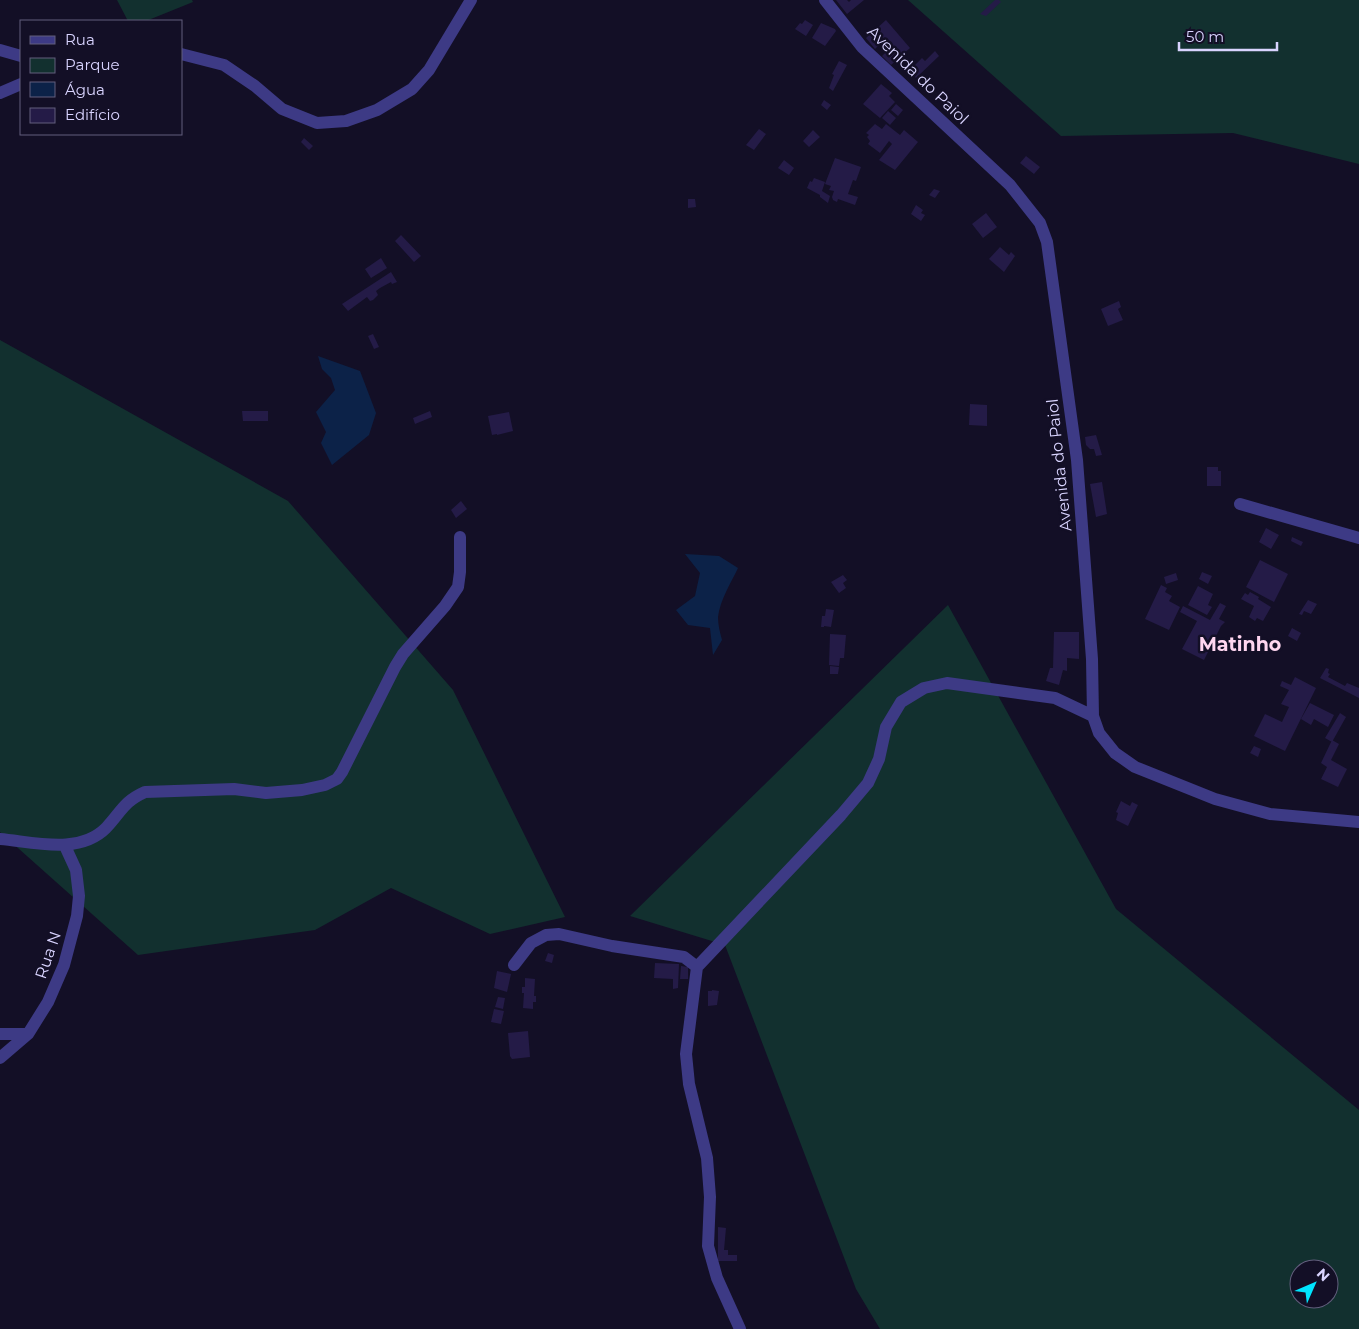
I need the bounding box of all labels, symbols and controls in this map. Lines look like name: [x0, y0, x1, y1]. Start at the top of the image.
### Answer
legend: [20, 20, 182, 135]
scale bar: [1179, 20, 1276, 52]
street label: Avenida do Paiol: [864, 22, 972, 128]
text: 50 m: [1186, 27, 1224, 46]
text: Rua: [65, 30, 95, 49]
text: Parque: [65, 55, 120, 74]
text: Água: [65, 80, 105, 99]
text: Edifício: [65, 105, 120, 124]
street label: Avenida do Paiol: [1043, 398, 1075, 532]
district label: Matinho: [1199, 633, 1281, 656]
street label: Rua N: [31, 929, 65, 981]
north arrow: [1289, 1259, 1339, 1309]
text: N: [1313, 1264, 1334, 1285]

